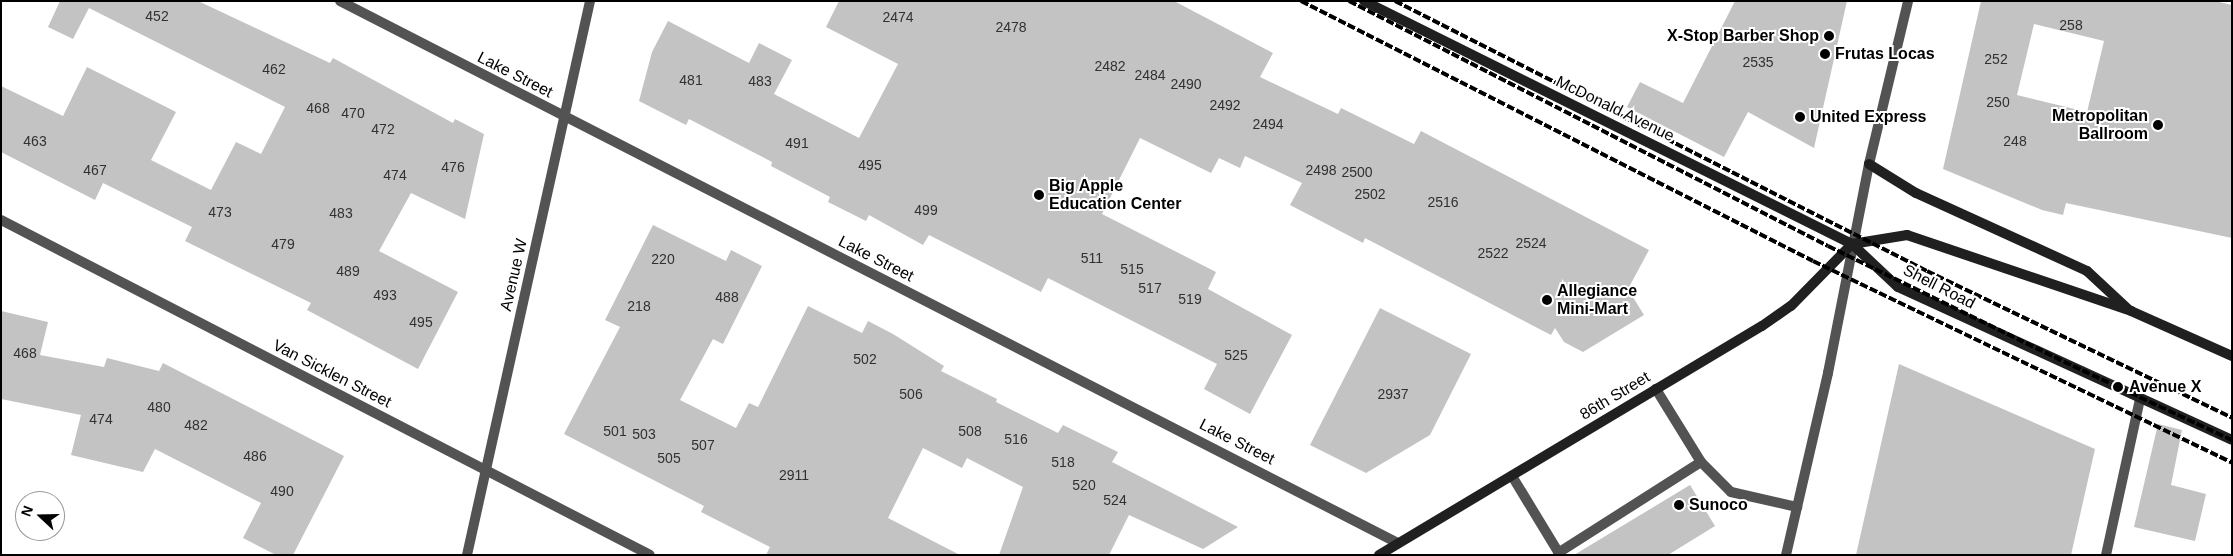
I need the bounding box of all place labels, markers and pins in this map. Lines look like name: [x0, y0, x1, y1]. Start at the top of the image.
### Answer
place label: X-Stop Barber Shop: [1667, 26, 1819, 46]
marker: X-Stop Barber Shop: [1823, 30, 1835, 42]
place label: Frutas Locas: [1835, 44, 1935, 64]
marker: Frutas Locas: [1819, 48, 1831, 60]
place label: Metropolitan Ballroom: [2052, 106, 2148, 144]
place label: United Express: [1810, 107, 1926, 127]
marker: United Express: [1794, 111, 1806, 123]
marker: Metropolitan Ballroom: [2152, 119, 2164, 131]
place label: Big Apple Education Center: [1049, 176, 1181, 214]
marker: Big Apple Education Center: [1033, 189, 1045, 201]
place label: Allegiance Mini-Mart: [1557, 281, 1637, 319]
marker: Allegiance Mini-Mart: [1541, 294, 1553, 306]
place label: Avenue X: [2129, 377, 2201, 397]
marker: Avenue X: [2111, 380, 2125, 394]
place label: Sunoco: [1689, 495, 1748, 515]
marker: Sunoco: [1673, 499, 1685, 511]

